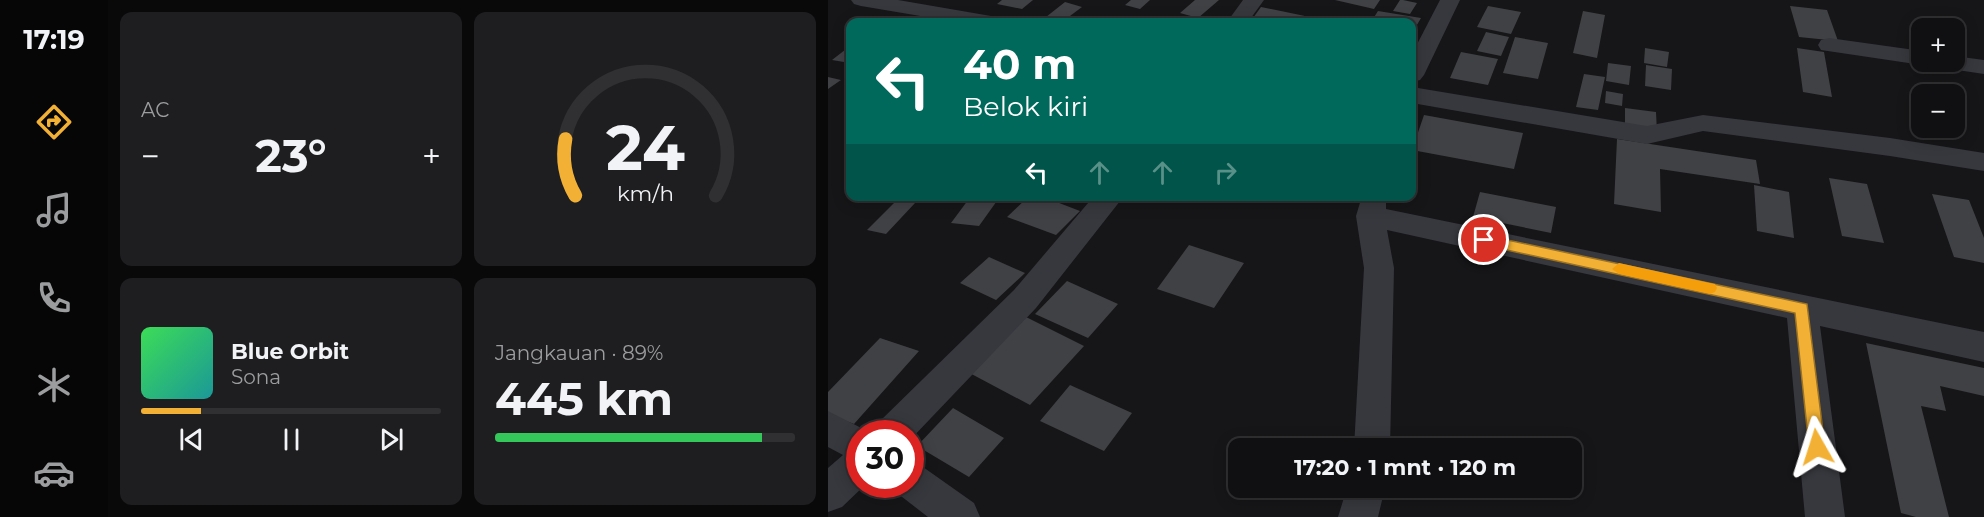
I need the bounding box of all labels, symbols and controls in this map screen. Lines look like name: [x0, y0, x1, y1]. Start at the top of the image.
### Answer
map controls: [1911, 18, 1965, 138]
button: +: [1911, 18, 1965, 72]
text: 17:19: [23, 23, 85, 56]
text: 40 m: [963, 38, 1076, 90]
icon: left: [864, 42, 942, 120]
button: −: [1911, 84, 1965, 138]
text: Belok kiri: [963, 90, 1088, 123]
text: AC: [141, 98, 169, 122]
icon: directions: [33, 101, 75, 143]
text: 24: [605, 110, 685, 186]
text: 23°: [255, 128, 327, 183]
text: −: [141, 136, 160, 176]
text: +: [422, 136, 441, 176]
icon: left: [1020, 156, 1053, 189]
icon: ahead: [1083, 156, 1116, 189]
icon: ahead: [1146, 156, 1179, 189]
icon: right: [1209, 156, 1242, 189]
text: km/h: [616, 180, 674, 206]
icon: music: [33, 189, 75, 231]
pin: [1458, 214, 1509, 265]
icon: arrive: [1467, 223, 1500, 256]
icon: phone: [33, 277, 75, 319]
text: Blue Orbit: [231, 338, 349, 365]
text: Jangkauan · 89%: [495, 341, 663, 365]
icon: climate: [33, 364, 75, 406]
text: Sona: [231, 365, 281, 389]
text: 445 km: [495, 371, 673, 426]
position arrow: [1785, 415, 1849, 479]
speed limit sign: 30: [846, 420, 924, 498]
icon: previous: [175, 423, 208, 456]
icon: pause: [275, 423, 308, 456]
icon: next: [375, 423, 408, 456]
icon: car: [33, 452, 75, 494]
text: 17:20 · 1 mnt · 120 m: [1294, 454, 1516, 481]

